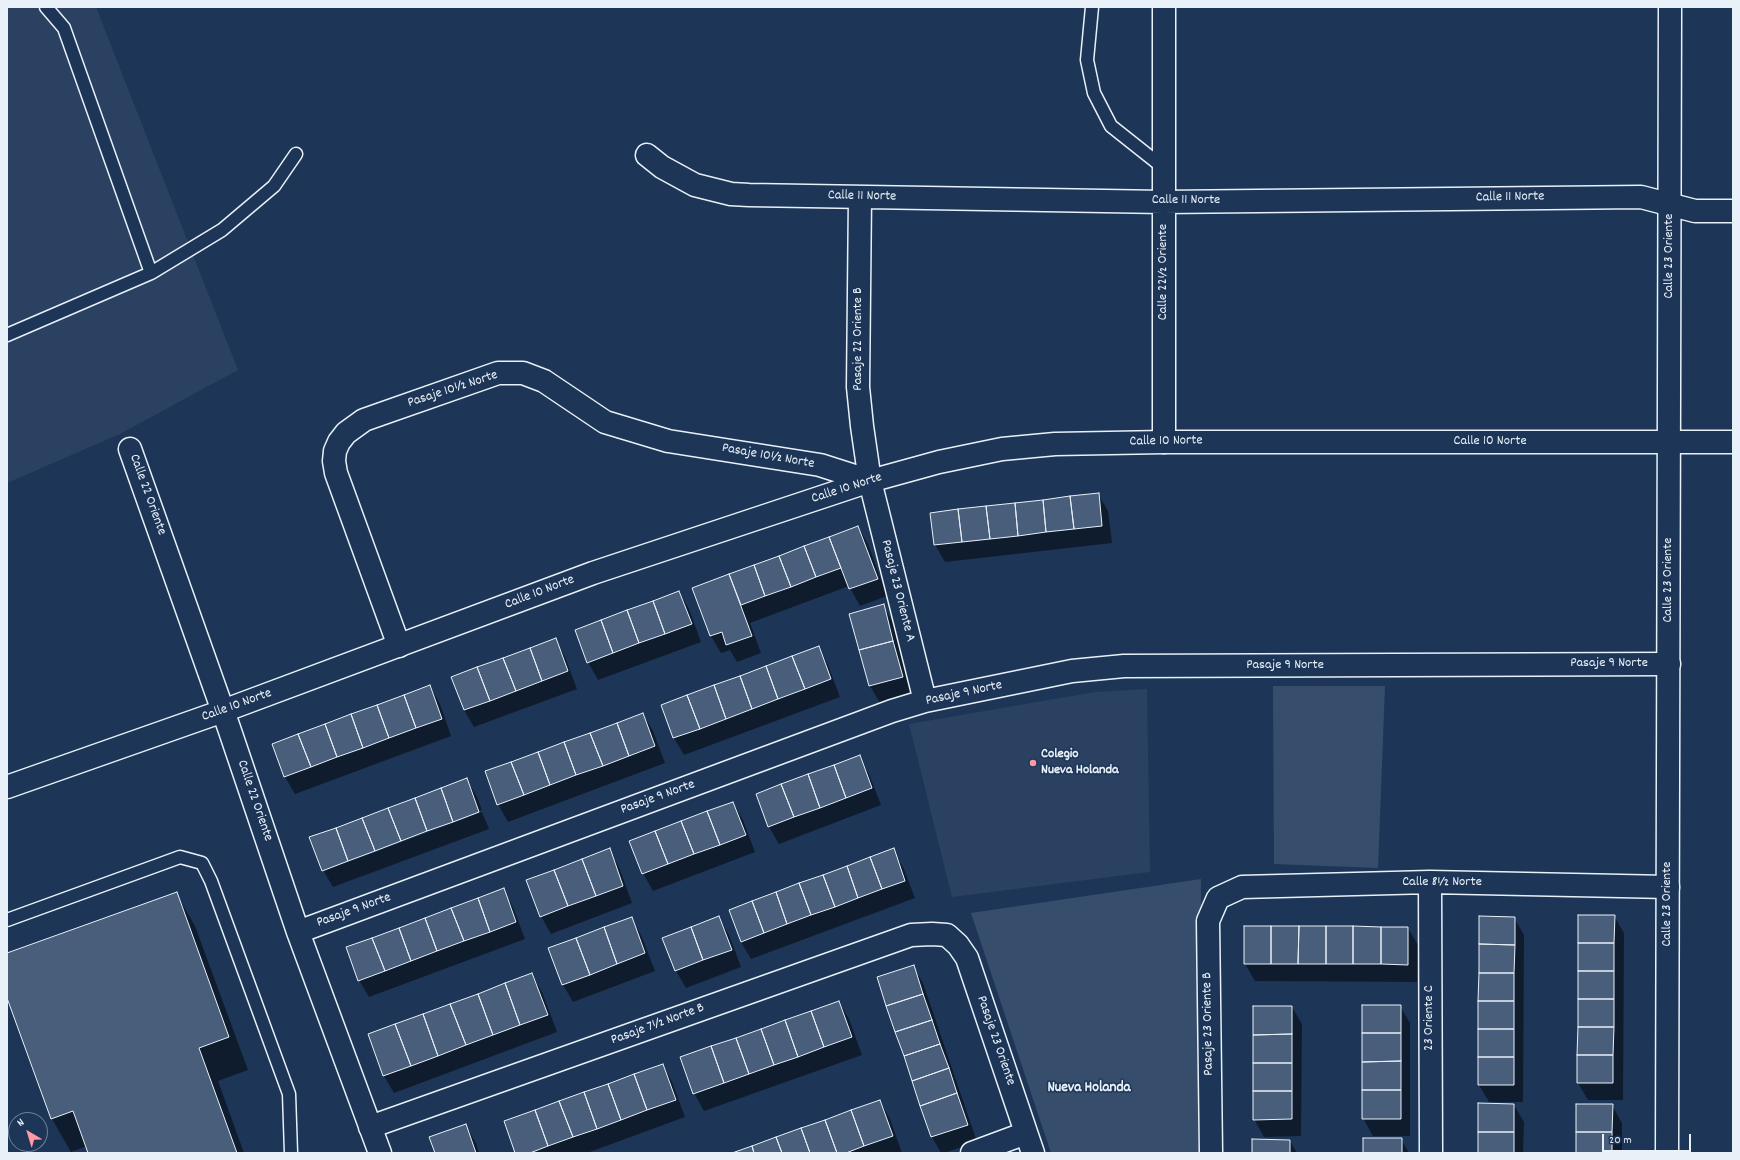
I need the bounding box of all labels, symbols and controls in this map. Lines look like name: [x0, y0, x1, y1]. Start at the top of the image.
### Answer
street label: Calle 11 Norte: [828, 188, 896, 206]
street label: Calle 11 Norte: [1476, 189, 1544, 207]
street label: Calle 11 Norte: [1152, 193, 1220, 209]
street label: Calle 23 Oriente: [1662, 214, 1678, 298]
street label: Calle 22½ Oriente: [1156, 224, 1172, 320]
street label: Pasaje 22 Oriente B: [851, 287, 867, 391]
street label: Pasaje 10½ Norte: [406, 368, 500, 412]
street label: Calle 10 Norte: [1129, 433, 1203, 451]
street label: Calle 10 Norte: [1453, 434, 1527, 450]
street label: Pasaje 10½ Norte: [720, 441, 816, 473]
street label: Calle 22 Oriente: [125, 452, 169, 538]
street label: Calle 10 Norte: [810, 470, 884, 508]
street label: Pasaje 23 Oriente A: [876, 538, 918, 644]
street label: Calle 23 Oriente: [1661, 538, 1677, 622]
street label: Calle 10 Norte: [503, 572, 577, 614]
street label: Pasaje 9 Norte: [1570, 656, 1648, 672]
street label: Pasaje 9 Norte: [1246, 658, 1324, 674]
street label: Pasaje 9 Norte: [924, 678, 1004, 710]
street label: Calle 10 Norte: [200, 686, 274, 726]
place label: Colegio Nueva Holanda: [1041, 747, 1119, 780]
street label: Calle 22 Oriente: [232, 758, 276, 844]
marker: Colegio Nueva Holanda: [1028, 758, 1038, 768]
street label: Pasaje 9 Norte: [619, 777, 697, 819]
street label: Calle 23 Oriente: [1660, 862, 1676, 946]
street label: Calle 8½ Norte: [1402, 875, 1482, 891]
street label: Pasaje 9 Norte: [315, 890, 393, 932]
street label: Pasaje 23 Oriente B: [1200, 972, 1218, 1076]
street label: 23 Oriente C: [1422, 985, 1438, 1051]
street label: Pasaje 23 Oriente: [972, 994, 1018, 1088]
street label: Pasaje 7½ Norte B: [609, 1000, 707, 1050]
district label: Nueva Holanda: [1047, 1080, 1131, 1098]
north arrow: [8, 1112, 48, 1152]
text: N: [14, 1115, 28, 1131]
scale bar: [1604, 1126, 1693, 1152]
text: 20 m: [1609, 1132, 1632, 1149]

